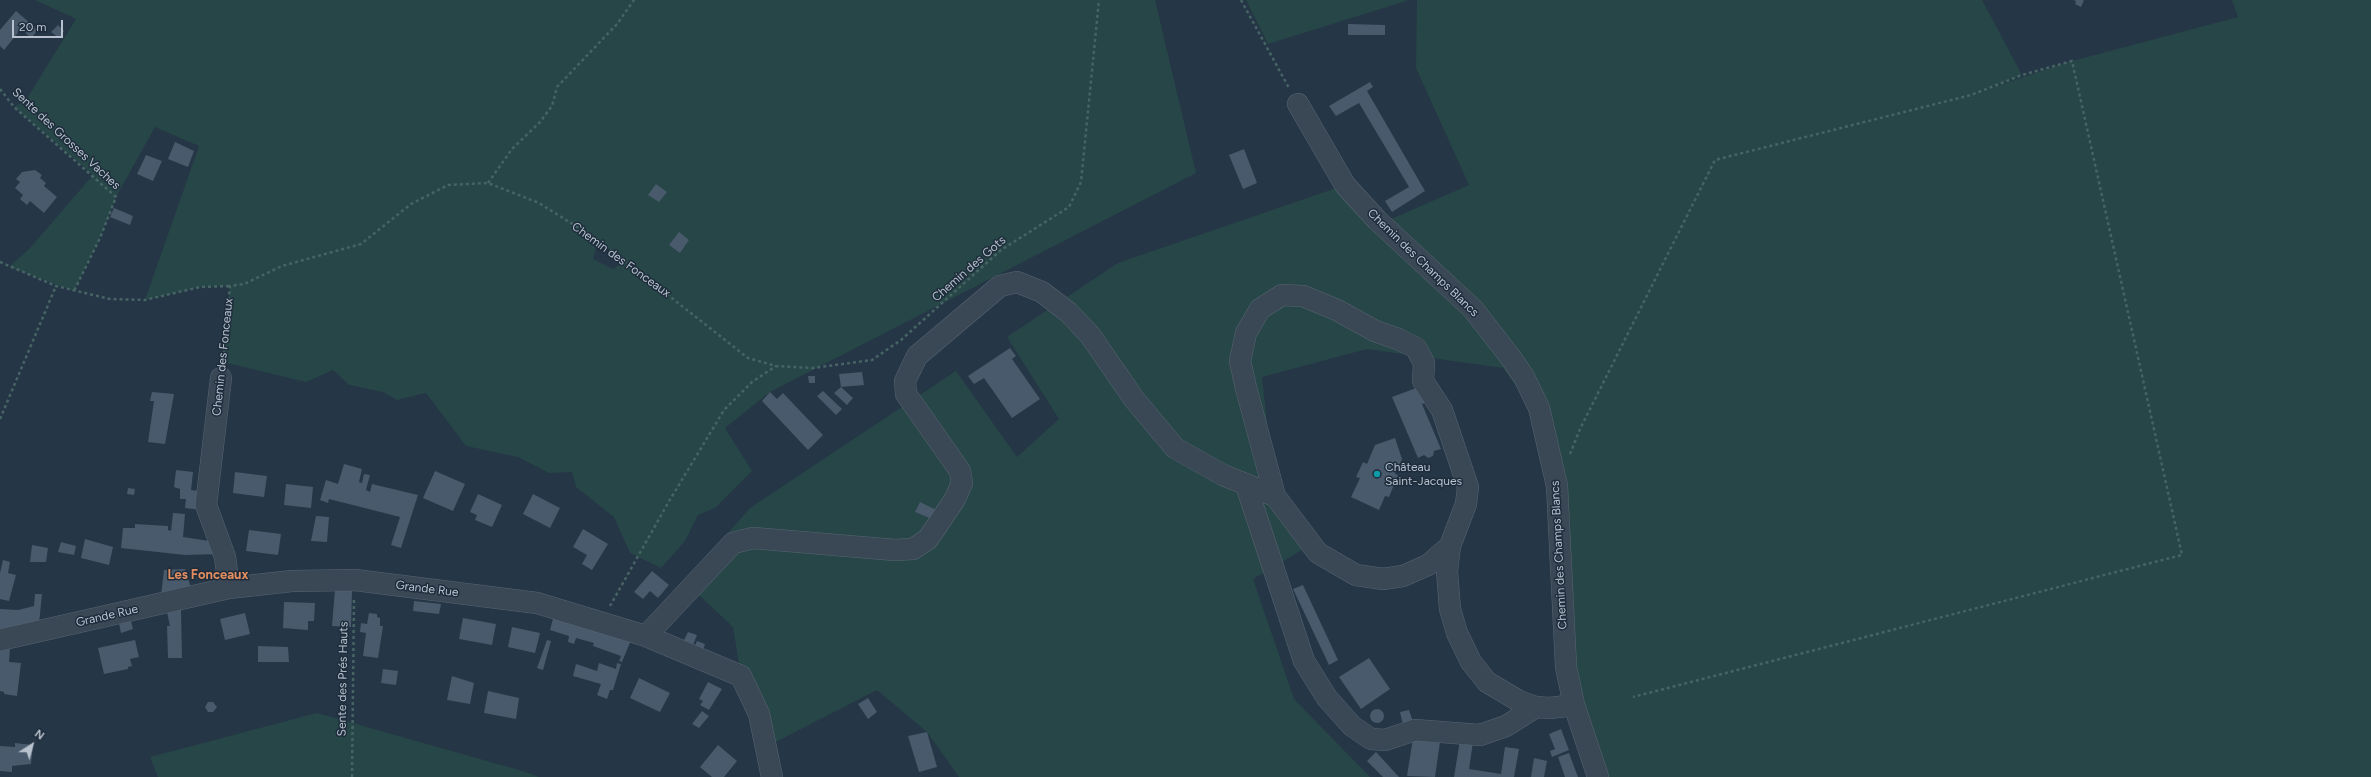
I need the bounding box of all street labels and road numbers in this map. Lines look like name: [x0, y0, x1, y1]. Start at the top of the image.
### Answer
street label: Sente des Grosses Vaches: [9, 85, 123, 193]
street label: Chemin des Champs Blancs: [1364, 206, 1482, 320]
street label: Chemin des Fonceaux: [569, 219, 673, 301]
street label: Chemin des Gots: [929, 233, 1009, 305]
street label: Chemin des Fonceaux: [210, 297, 236, 417]
street label: Chemin des Champs Blancs: [1548, 480, 1570, 630]
street label: Grande Rue: [395, 578, 459, 600]
street label: Grande Rue: [75, 602, 139, 630]
street label: Sente des Prés Hauts: [335, 621, 351, 737]

